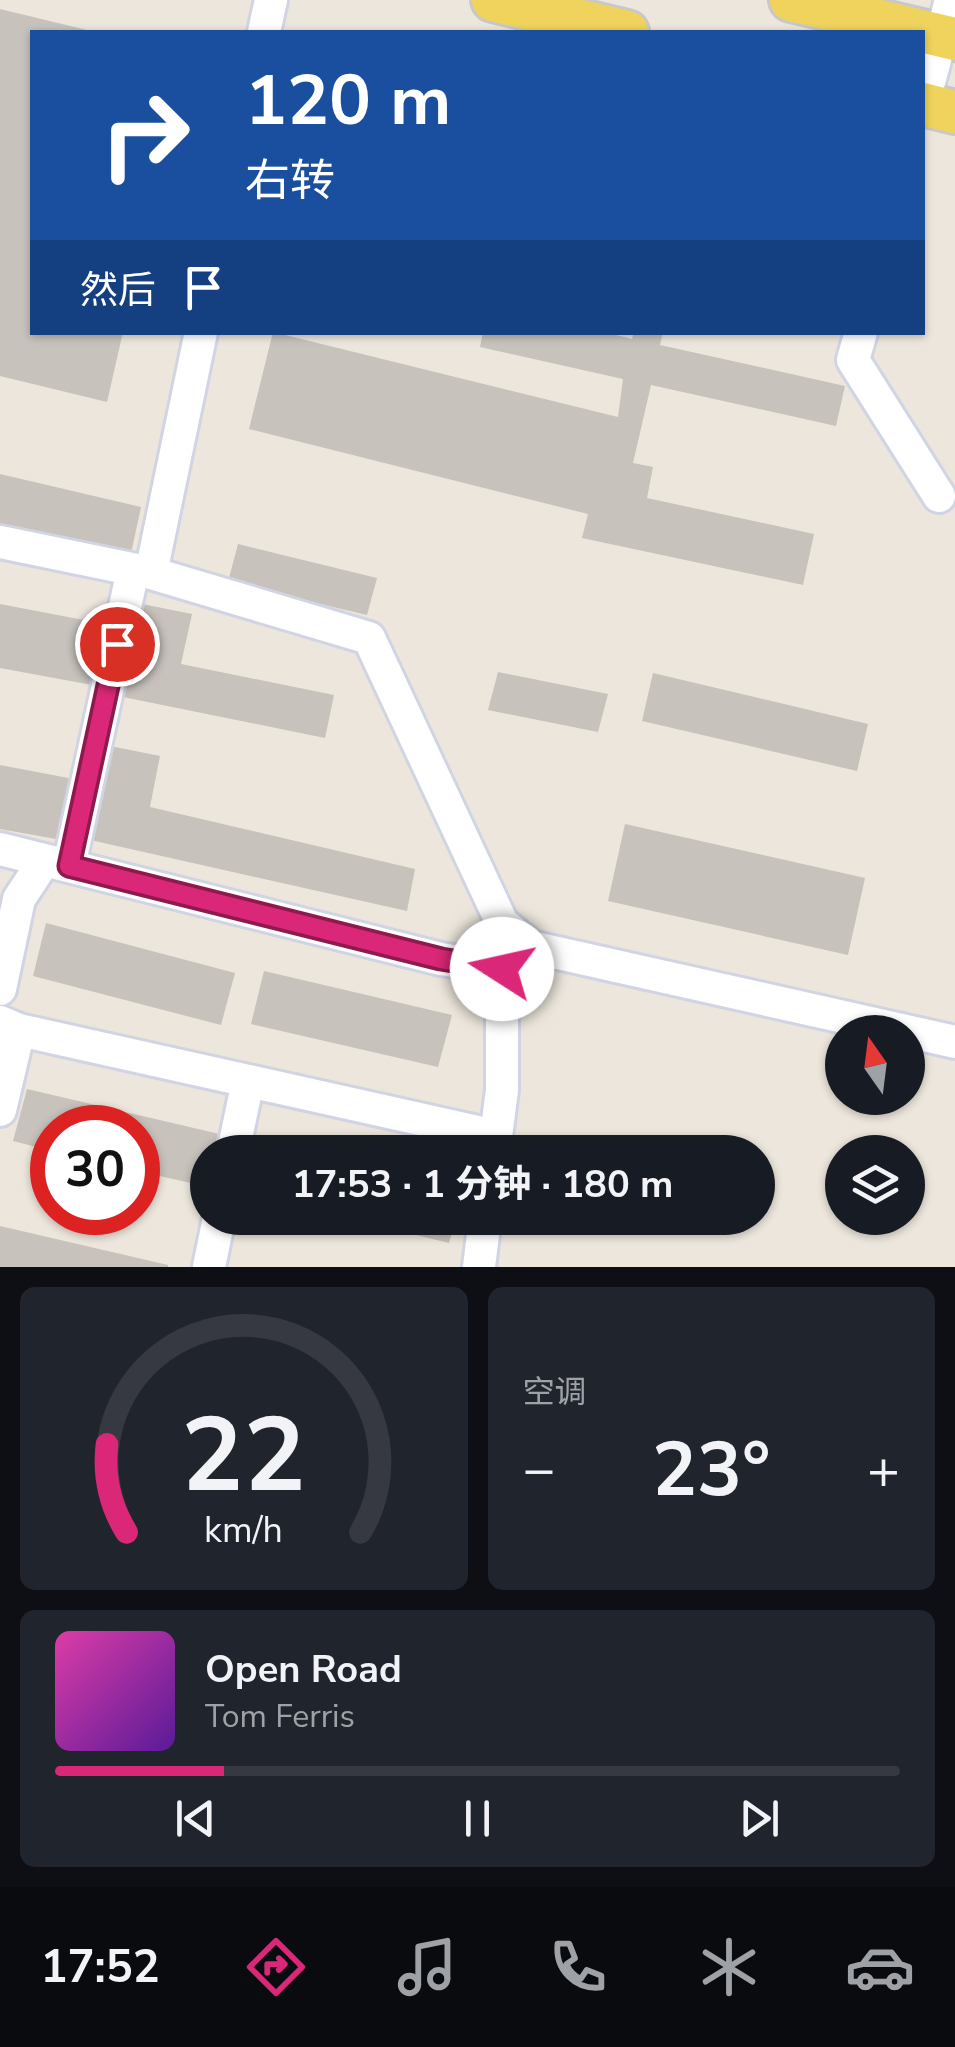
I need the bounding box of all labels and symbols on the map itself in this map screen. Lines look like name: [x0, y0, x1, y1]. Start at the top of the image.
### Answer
pin: [75, 602, 160, 687]
position arrow: [450, 917, 554, 1021]
north arrow: [825, 1015, 925, 1115]
speed limit sign: 30: [30, 1105, 160, 1235]

